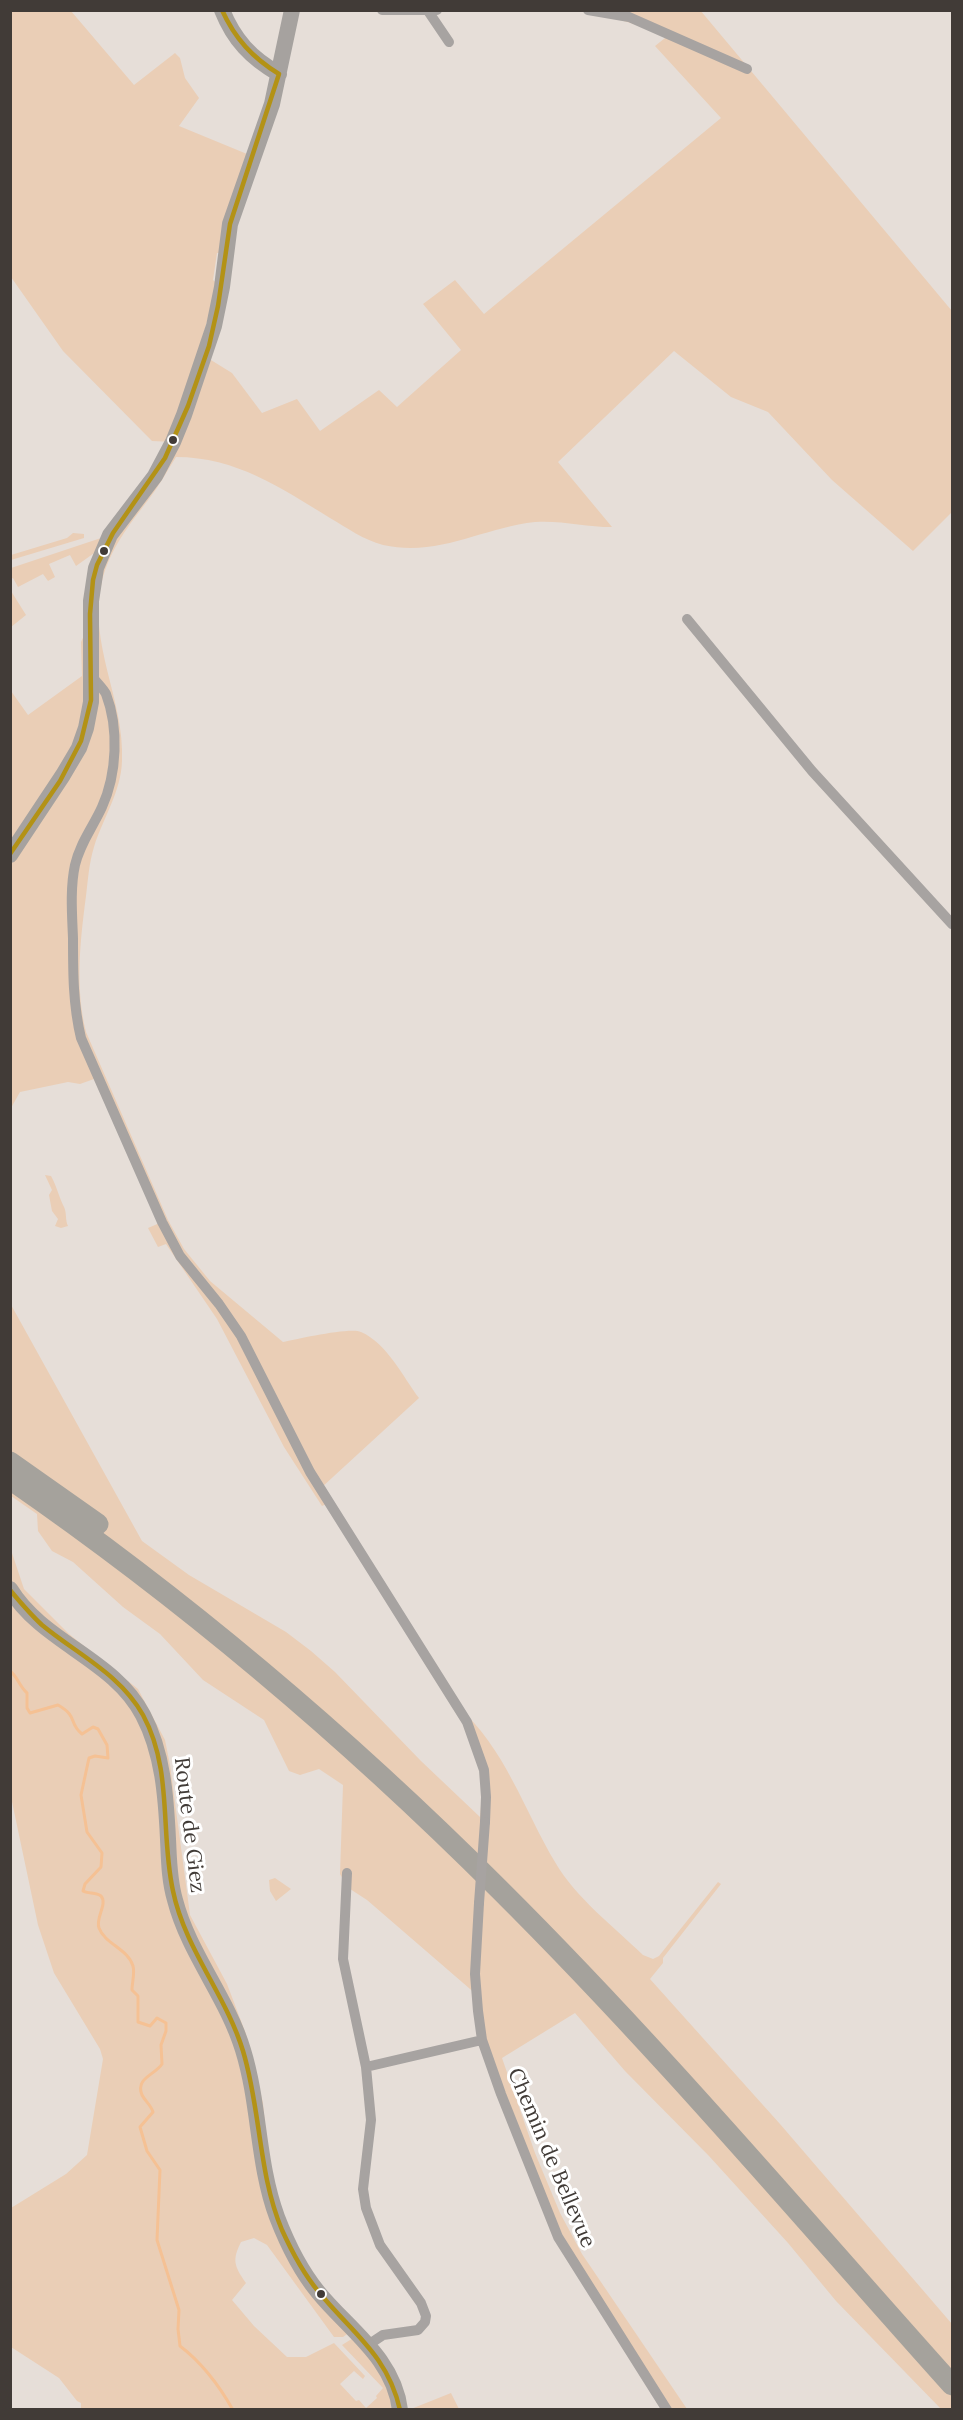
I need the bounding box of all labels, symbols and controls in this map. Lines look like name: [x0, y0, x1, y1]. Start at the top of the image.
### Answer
unlabelled marker: [167, 434, 179, 446]
unlabelled marker: [98, 545, 110, 557]
street label: Route de Giez: [168, 1756, 210, 1894]
street label: Chemin de Bellevue: [502, 2064, 600, 2252]
unlabelled marker: [315, 2288, 327, 2300]

